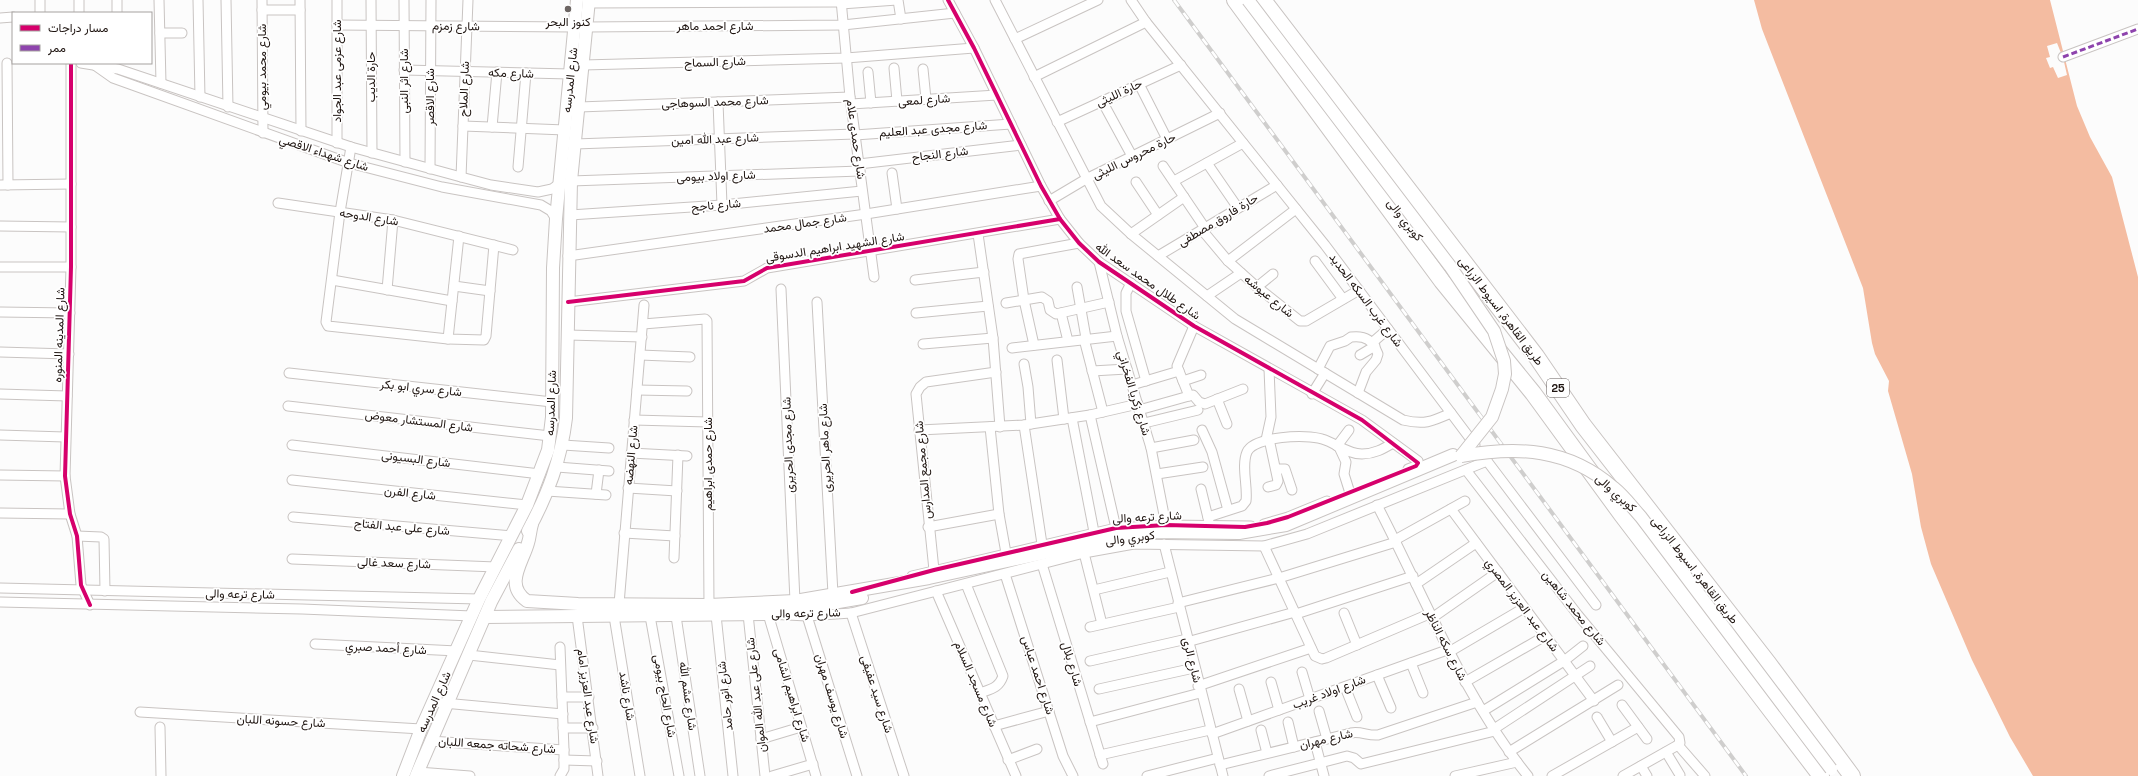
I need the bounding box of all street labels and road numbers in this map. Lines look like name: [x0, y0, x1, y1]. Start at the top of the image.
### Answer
street label: شارع زمزم: [432, 18, 480, 35]
street label: شارع احمد ماهر: [676, 18, 753, 35]
street label: شارع عزمى عبد الجواد: [329, 20, 346, 122]
street label: شارع محمد بيومي: [254, 24, 272, 110]
street label: شارع المدرسه: [559, 47, 582, 114]
street label: شارع اثر النبى: [396, 49, 413, 113]
street label: حارة الديب: [363, 52, 379, 102]
street label: شارع السماح: [684, 53, 746, 72]
street label: شارع الملاح: [455, 61, 474, 117]
street label: شارع مكه: [488, 64, 534, 83]
street label: شارع الاقصر: [422, 68, 439, 127]
street label: حارة الليثى: [1093, 75, 1145, 111]
street label: شارع لمعى: [897, 90, 951, 111]
street label: شارع محمد السوهاجى: [661, 92, 769, 113]
street label: شارع حمدى علام: [841, 98, 870, 180]
street label: شارع مجدى عبد العليم: [878, 117, 988, 142]
street label: شارع عبد الله امين: [671, 129, 759, 150]
street label: حارة محروس الليثى: [1090, 129, 1178, 183]
street label: شارع شهداء الاقصي: [277, 131, 371, 177]
street label: شارع النجاح: [911, 143, 969, 166]
street label: شارع اولاد بيومى: [676, 167, 756, 186]
street label: حارة فاروق مصطفى: [1175, 190, 1261, 250]
street label: شارع ناجح: [690, 195, 742, 216]
street label: كوبري والى: [1382, 195, 1427, 246]
street label: شارع الدوحه: [338, 204, 400, 231]
street label: شارع جمال محمد: [762, 209, 848, 238]
street label: شارع الشهيد ابراهيم الدسوقى: [764, 228, 906, 267]
street label: شارع طلال محمد سعد الله: [1092, 239, 1204, 324]
street label: شارع غرب السكه الحديد: [1325, 250, 1407, 351]
street label: طريق القاهرة, اسيوط الزراعى: [1455, 253, 1547, 369]
street label: شارع عيوشه: [1240, 271, 1297, 322]
street label: شارع المدينه المنوره: [49, 287, 70, 383]
street label: شارع زكريا الفخراني: [1112, 348, 1155, 438]
street label: شارع المدرسه: [542, 370, 561, 436]
street label: شارع سري ابو بكر: [378, 376, 463, 402]
road number: 25: [1547, 379, 1569, 397]
street label: شارع مجدى الحريرى: [778, 397, 799, 493]
street label: شارع ماهر الحريرى: [815, 403, 836, 493]
street label: شارع المستشار معوض: [364, 406, 474, 437]
street label: شارع حمدى ابراهيم: [700, 417, 717, 511]
street label: شارع مجمع المدارس: [911, 420, 936, 520]
street label: شارع النهضه: [620, 424, 643, 486]
street label: شارع البسيونى: [381, 447, 451, 472]
street label: كوبري والى: [1591, 470, 1640, 517]
street label: شارع الفرن: [383, 482, 437, 505]
street label: شارع ترعه والى: [1112, 507, 1182, 528]
street label: طريق القاهرة, اسيوط الزراعى: [1648, 513, 1742, 627]
street label: شارع على عبد الفتاح: [353, 515, 451, 540]
street label: كوبري والى: [1104, 527, 1156, 551]
street label: شارع سعد غالى: [357, 554, 431, 573]
street label: شارع عبد العزيز المصري: [1480, 555, 1562, 656]
street label: شارع محمد شاهين: [1538, 567, 1609, 650]
street label: شارع ترعه والى: [205, 585, 275, 604]
street label: شارع ترعه والى: [771, 604, 841, 623]
street label: شارع سكه الناظر: [1420, 606, 1471, 684]
street label: شارع احمد عباس: [1017, 633, 1058, 717]
street label: شارع الرى: [1178, 635, 1205, 685]
street label: شارع على عبد الله الموان: [742, 637, 771, 753]
street label: شارع أحمد صبري: [345, 638, 427, 660]
street label: شارع مسجد السلام: [950, 638, 1001, 730]
street label: شارع بلال: [1057, 640, 1086, 688]
street label: شارع ابراهيم الشامى: [769, 646, 814, 744]
street label: شارع عبد العزيز امام: [572, 647, 603, 745]
street label: شارع يوسف مهران: [811, 652, 852, 741]
street label: شارع الحاج بيومى: [649, 653, 680, 739]
street label: شارع سيد عفيفى: [856, 653, 897, 735]
street label: شارع انور حامد: [713, 660, 738, 732]
street label: شارع عشم الله: [674, 661, 701, 732]
street label: شارع المدرسه: [413, 669, 456, 736]
street label: شارع ناشد: [614, 670, 639, 722]
street label: شارع اولاد غريب: [1290, 671, 1368, 714]
street label: شارع حسونه اللبان: [236, 711, 326, 732]
street label: شارع مهران: [1298, 725, 1354, 754]
street label: شارع شحاته جمعه اللبان: [438, 733, 556, 758]

